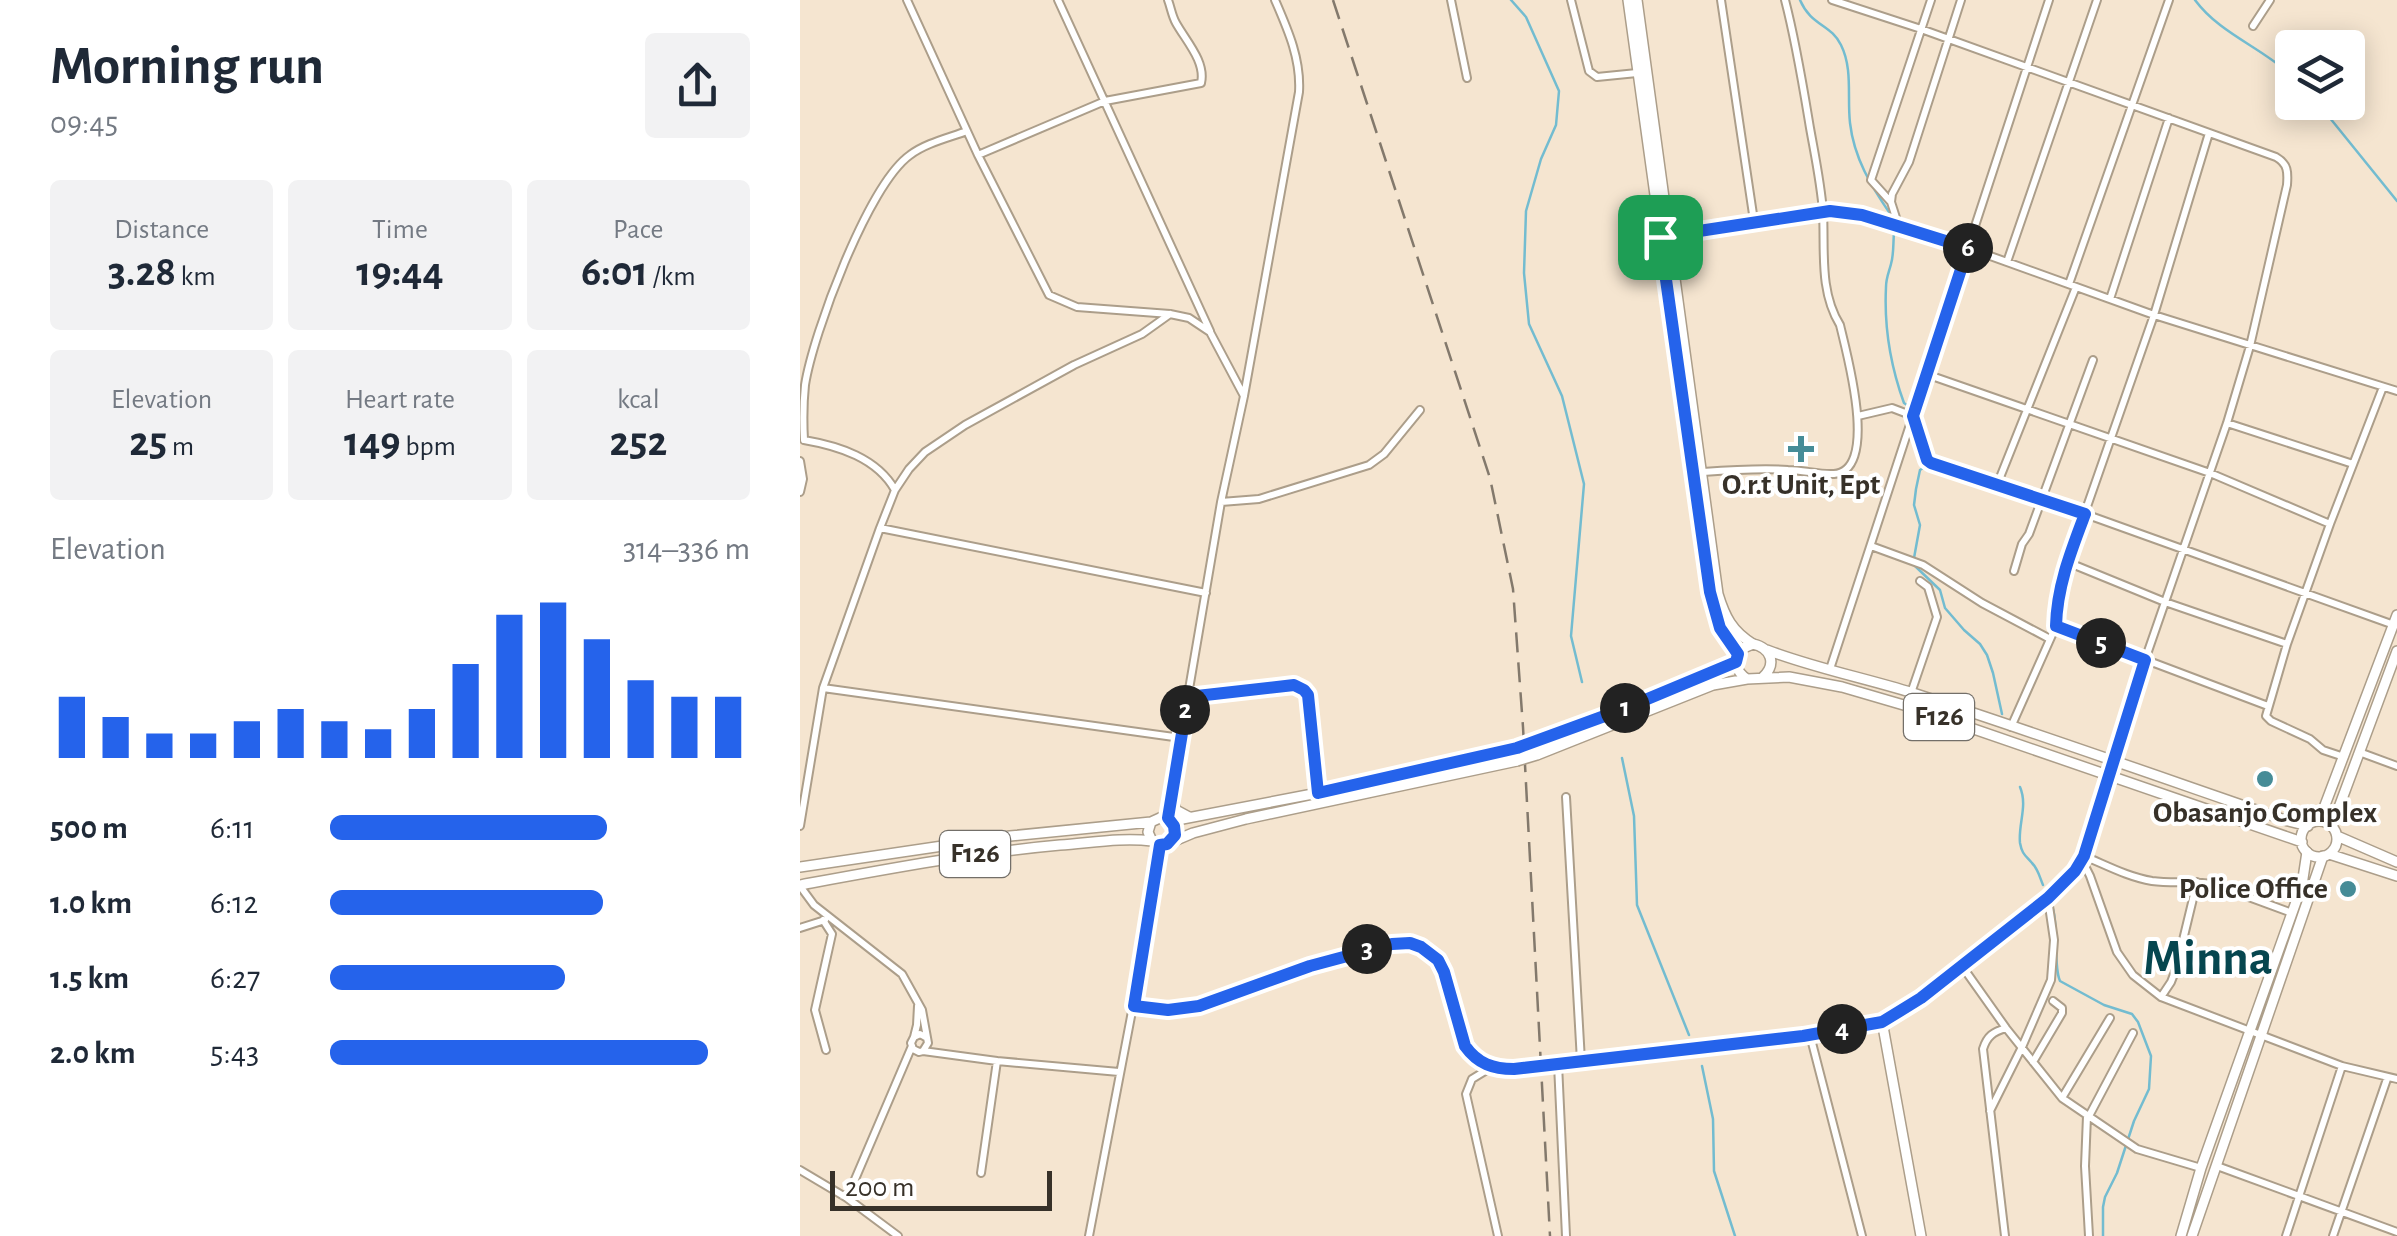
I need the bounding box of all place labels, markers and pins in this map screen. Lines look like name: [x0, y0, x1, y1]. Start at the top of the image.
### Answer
pin: [1618, 195, 1703, 280]
pin: 6: [1943, 223, 1993, 273]
marker: O.r.t Unit, Ept: [1788, 436, 1814, 462]
place label: O.r.t Unit, Ept: [1722, 470, 1880, 500]
pin: 5: [2076, 618, 2126, 668]
pin: 1: [1600, 683, 1650, 733]
pin: 2: [1160, 685, 1210, 735]
marker: Obasanjo Complex: [2254, 768, 2276, 790]
place label: Obasanjo Complex: [2153, 798, 2377, 828]
place label: Police Office: [2179, 874, 2328, 904]
marker: Police Office: [2337, 878, 2359, 900]
pin: 3: [1342, 924, 1392, 974]
pin: 4: [1817, 1004, 1867, 1054]

